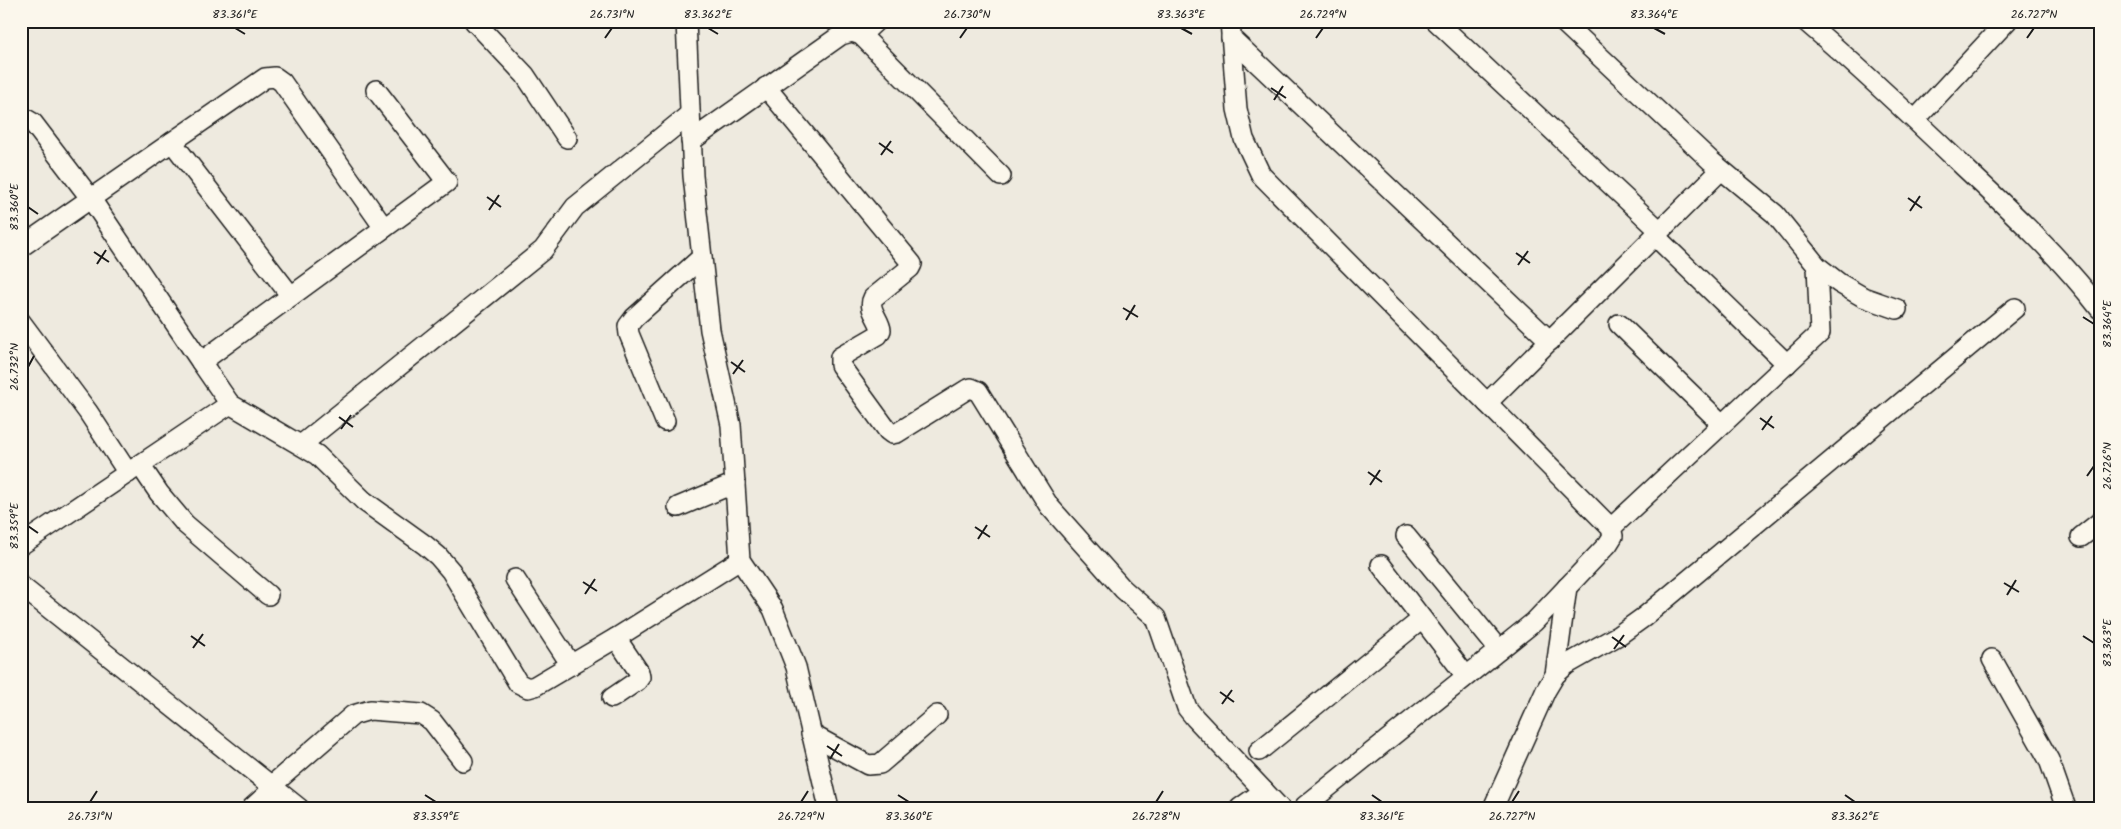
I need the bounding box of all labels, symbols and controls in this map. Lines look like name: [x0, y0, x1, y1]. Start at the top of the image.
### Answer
text: 83.361°E: [212, 5, 259, 24]
text: 26.731°N: [590, 5, 634, 24]
text: 83.362°E: [684, 5, 733, 24]
text: 26.730°N: [943, 5, 991, 24]
text: 83.363°E: [1157, 5, 1206, 24]
text: 26.729°N: [1299, 5, 1347, 24]
text: 83.364°E: [1630, 5, 1679, 24]
text: 26.727°N: [2011, 5, 2057, 24]
text: 83.360°E: [5, 182, 24, 231]
text: 83.364°E: [2098, 299, 2117, 348]
text: 26.732°N: [5, 343, 24, 391]
text: 26.726°N: [2098, 442, 2117, 490]
text: 83.359°E: [5, 501, 24, 550]
text: 83.363°E: [2098, 618, 2117, 667]
text: 26.731°N: [68, 807, 112, 826]
text: 83.359°E: [412, 807, 461, 826]
text: 26.729°N: [777, 807, 825, 826]
text: 83.360°E: [885, 807, 934, 826]
text: 26.728°N: [1132, 807, 1180, 826]
text: 83.361°E: [1359, 807, 1406, 826]
text: 26.727°N: [1489, 807, 1535, 826]
text: 83.362°E: [1831, 807, 1880, 826]

